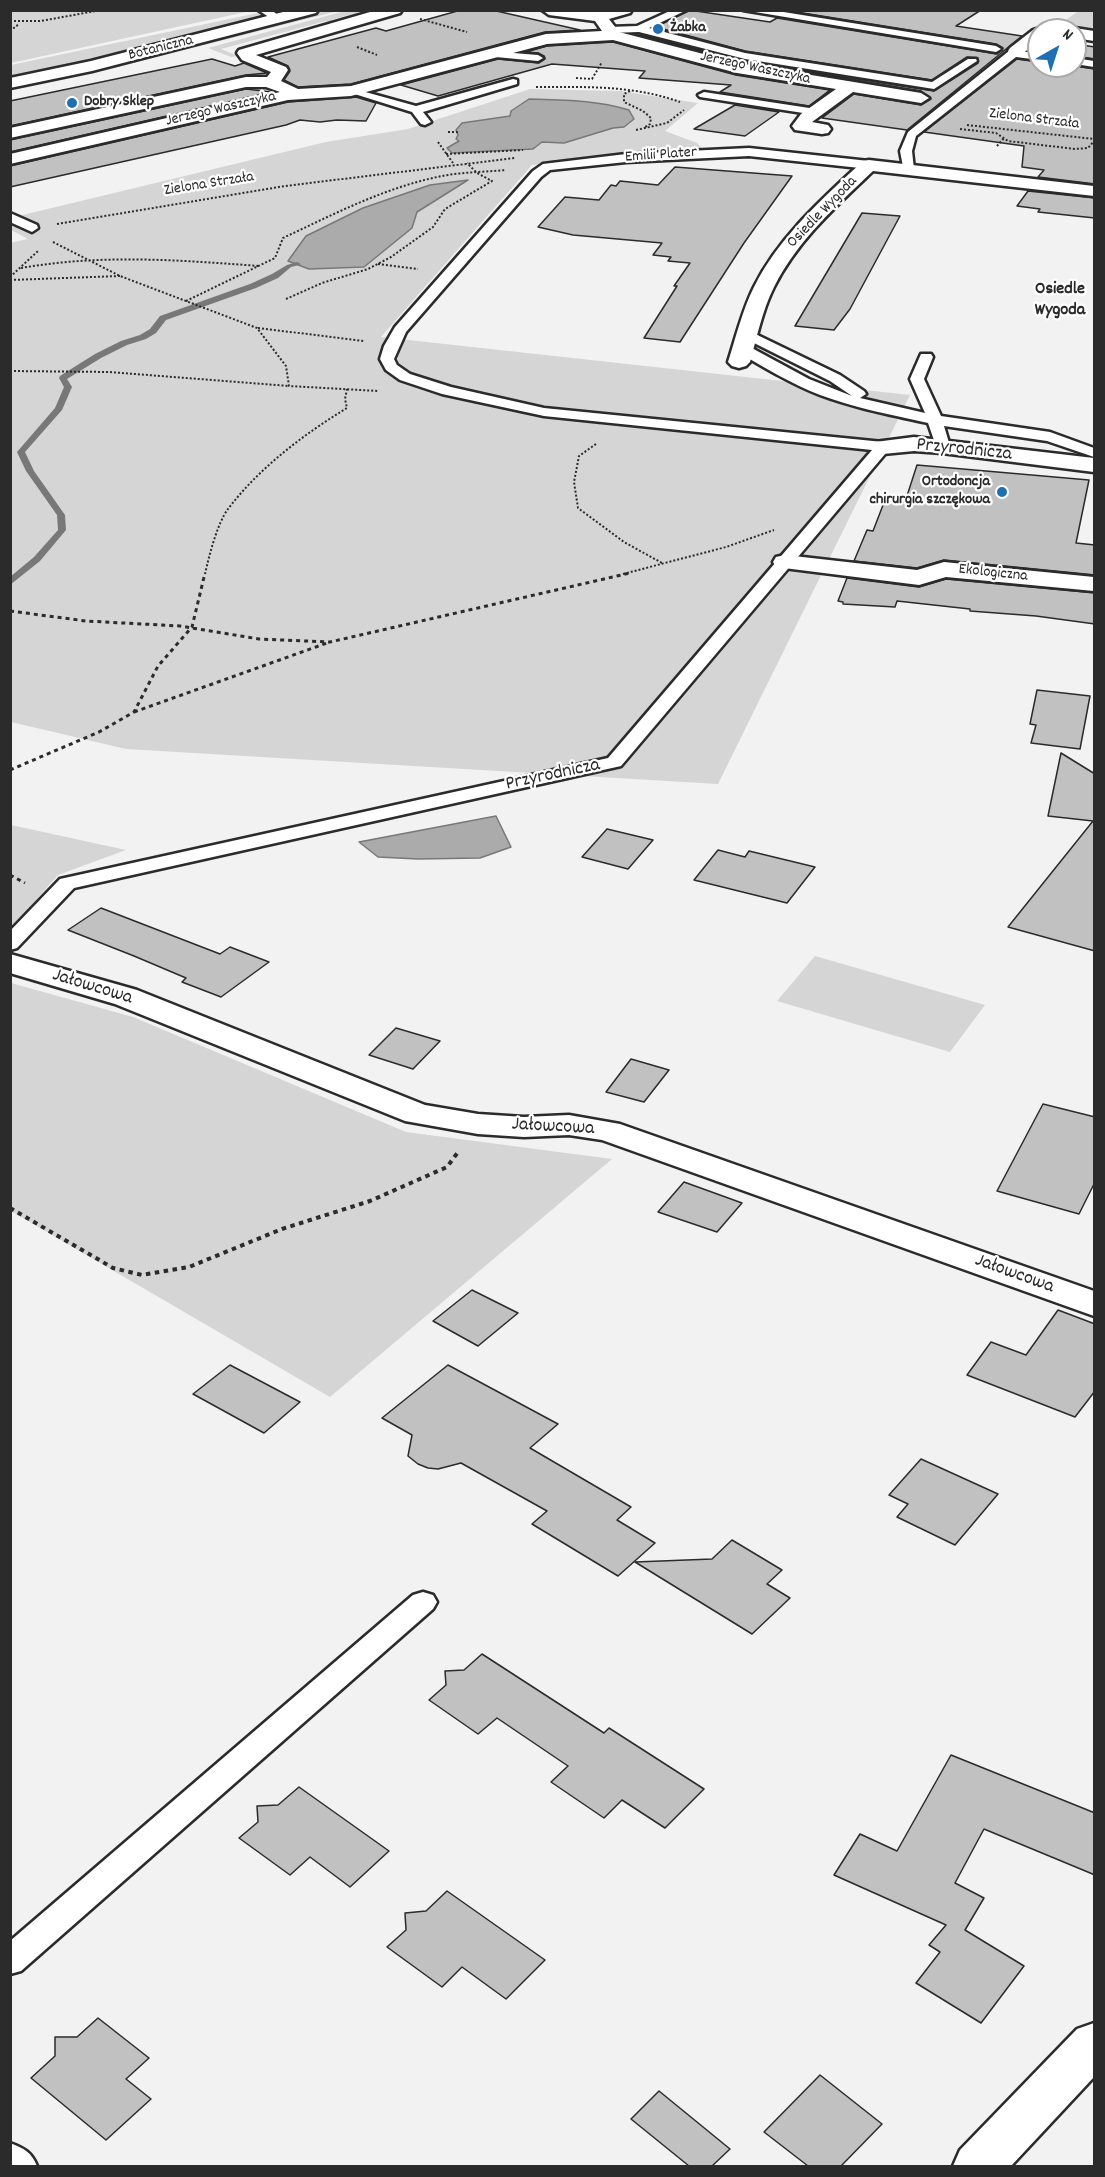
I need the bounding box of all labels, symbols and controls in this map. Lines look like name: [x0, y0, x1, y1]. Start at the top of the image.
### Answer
north arrow: [1027, 18, 1087, 78]
place label: Żabka: [670, 19, 706, 39]
marker: Żabka: [651, 22, 665, 36]
text: N: [1057, 24, 1078, 47]
street label: Botaniczna: [127, 32, 195, 66]
street label: Jerzego Waszczyka: [698, 48, 812, 90]
street label: Jerzego Waszczyka: [164, 88, 278, 132]
place label: Dobry Sklep: [84, 93, 154, 113]
marker: Dobry Sklep: [65, 96, 79, 110]
street label: Zielona Strzała: [988, 105, 1080, 135]
street label: Emilii Plater: [624, 144, 698, 168]
street label: Zielona Strzała: [163, 168, 255, 202]
street label: Osiedle Wygoda: [784, 173, 862, 253]
district label: Osiedle Wygoda: [1035, 280, 1085, 322]
street label: Przyrodnicza: [915, 434, 1013, 468]
place label: Ortodoncja chirurgia szczękowa: [870, 473, 990, 511]
marker: Ortodoncja chirurgia szczękowa: [995, 485, 1009, 499]
street label: Ekologiczna: [958, 561, 1028, 587]
street label: Przyrodnicza: [504, 754, 602, 798]
street label: Jałowcowa: [49, 964, 135, 1012]
street label: Jałowcowa: [511, 1114, 595, 1142]
street label: Jałowcowa: [971, 1250, 1057, 1300]

